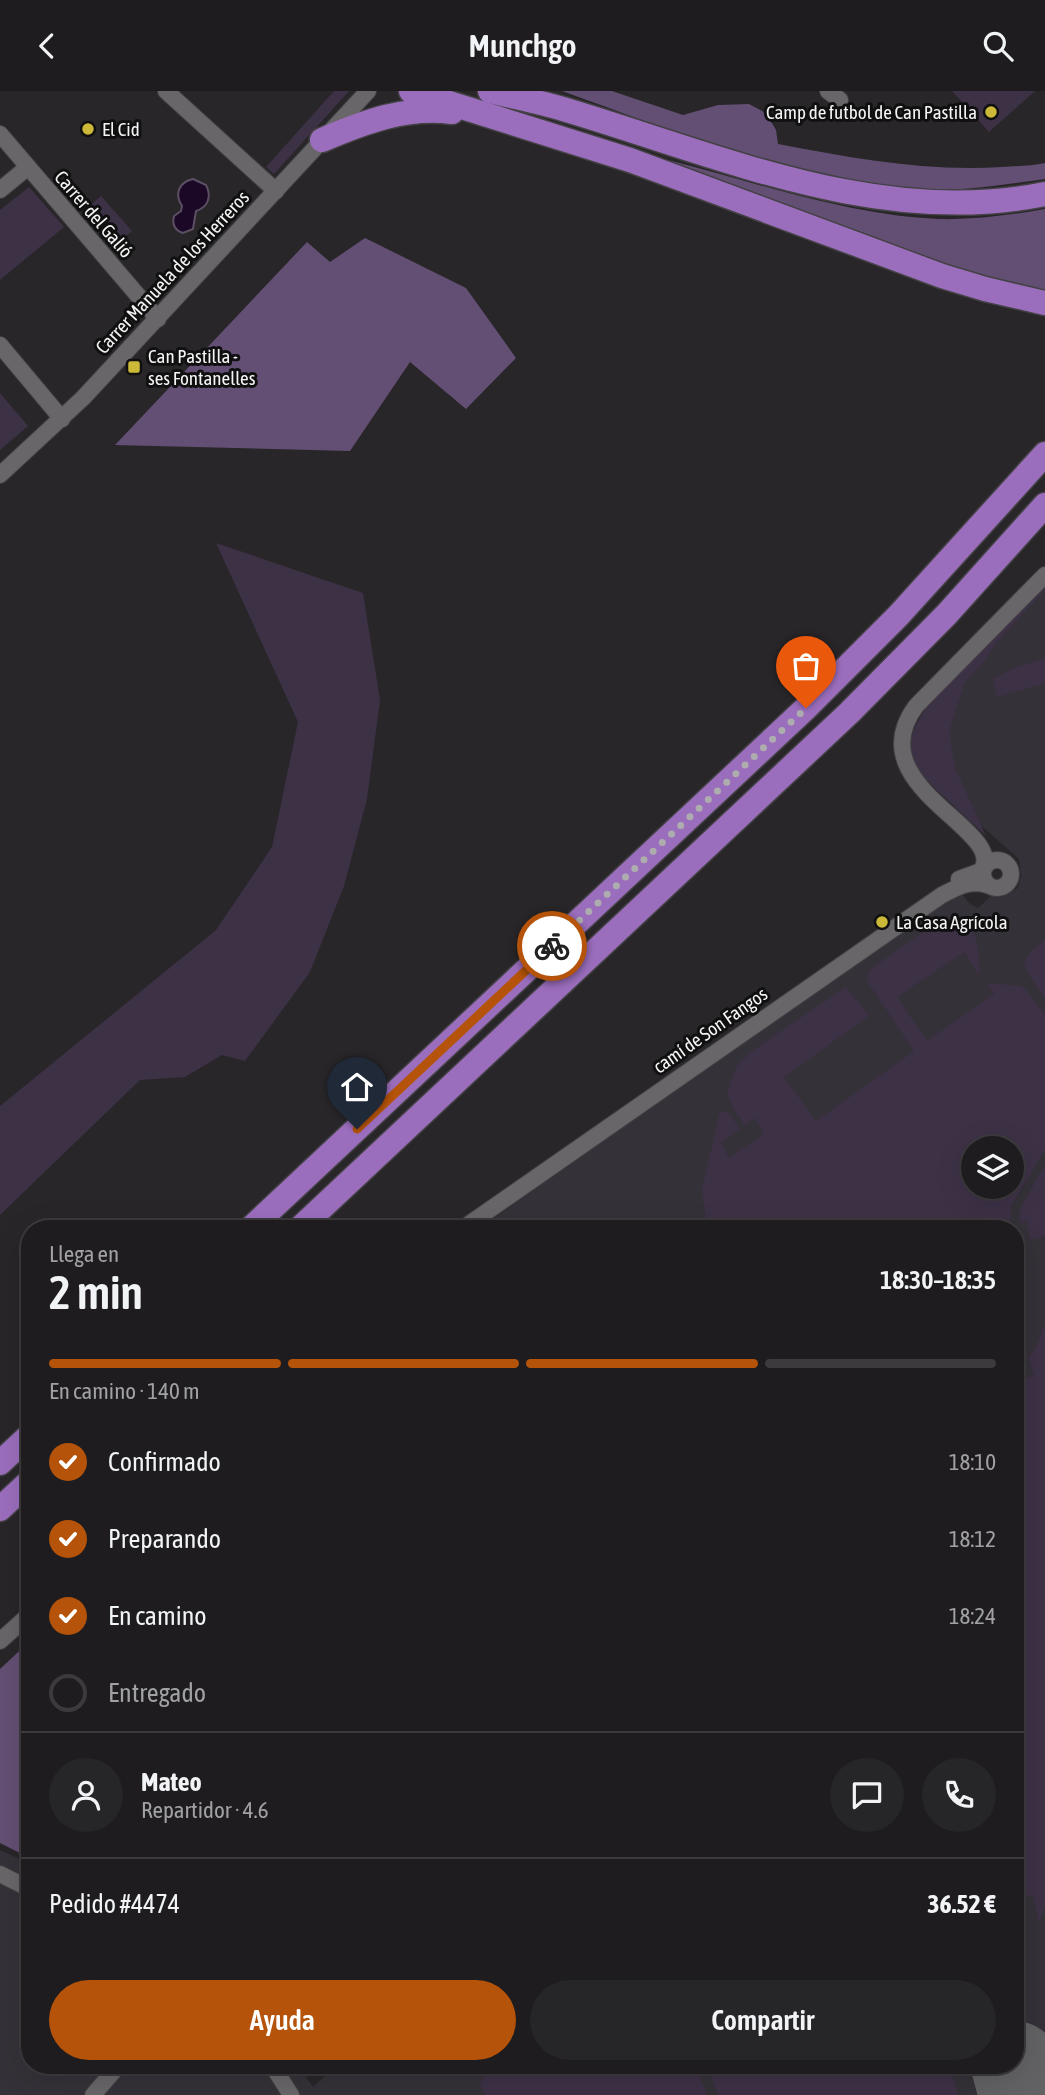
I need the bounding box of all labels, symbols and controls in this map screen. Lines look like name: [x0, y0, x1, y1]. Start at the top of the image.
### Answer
icon: back: [28, 27, 66, 65]
text: Munchgo: [469, 27, 576, 64]
icon: search: [979, 27, 1017, 65]
place label: Camp de futbol de Can Pastilla: [766, 101, 977, 123]
marker: Camp de futbol de Can Pastilla: [983, 104, 999, 120]
place label: El Cid: [102, 118, 140, 140]
marker: El Cid: [80, 121, 96, 137]
street label: Carrer del Galió: [50, 166, 138, 262]
street label: Carrer Manuela de los Herreros: [91, 186, 253, 358]
place label: Can Pastilla - ses Fontanelles: [148, 345, 256, 389]
marker: Can Pastilla - ses Fontanelles: [126, 359, 142, 375]
pin: [776, 636, 836, 708]
icon: bag: [787, 647, 825, 685]
courier: [517, 911, 587, 981]
place label: La Casa Agrícola: [896, 911, 1008, 933]
marker: La Casa Agrícola: [874, 914, 890, 930]
icon: bike: [533, 927, 571, 965]
street label: camí de Son Fangos: [649, 982, 772, 1078]
pin: [327, 1057, 387, 1129]
icon: home: [338, 1068, 376, 1106]
map controls: [961, 1136, 1024, 1199]
button: layers: [961, 1136, 1024, 1199]
text: Llega en: [49, 1241, 119, 1267]
text: 18:30–18:35: [880, 1265, 996, 1295]
text: 2 min: [49, 1266, 143, 1319]
text: En camino · 140 m: [49, 1378, 200, 1404]
icon: check: [49, 1443, 87, 1481]
text: Confirmado: [108, 1447, 221, 1477]
text: 18:10: [949, 1449, 996, 1475]
icon: check: [49, 1520, 87, 1558]
text: Preparando: [108, 1524, 221, 1554]
text: 18:12: [949, 1526, 996, 1552]
icon: check: [49, 1597, 87, 1635]
text: En camino: [108, 1601, 207, 1631]
text: 18:24: [949, 1603, 996, 1629]
text: Entregado: [108, 1678, 206, 1708]
button: person: [49, 1758, 123, 1832]
button: chat: [830, 1758, 904, 1832]
button: phone: [922, 1758, 996, 1832]
text: Mateo: [141, 1767, 202, 1797]
text: Repartidor · 4.6: [141, 1797, 268, 1823]
text: Pedido #4474: [49, 1889, 180, 1919]
text: 36.52 €: [927, 1889, 996, 1919]
button: Ayuda: [49, 1980, 516, 2060]
button: Compartir: [530, 1980, 996, 2060]

